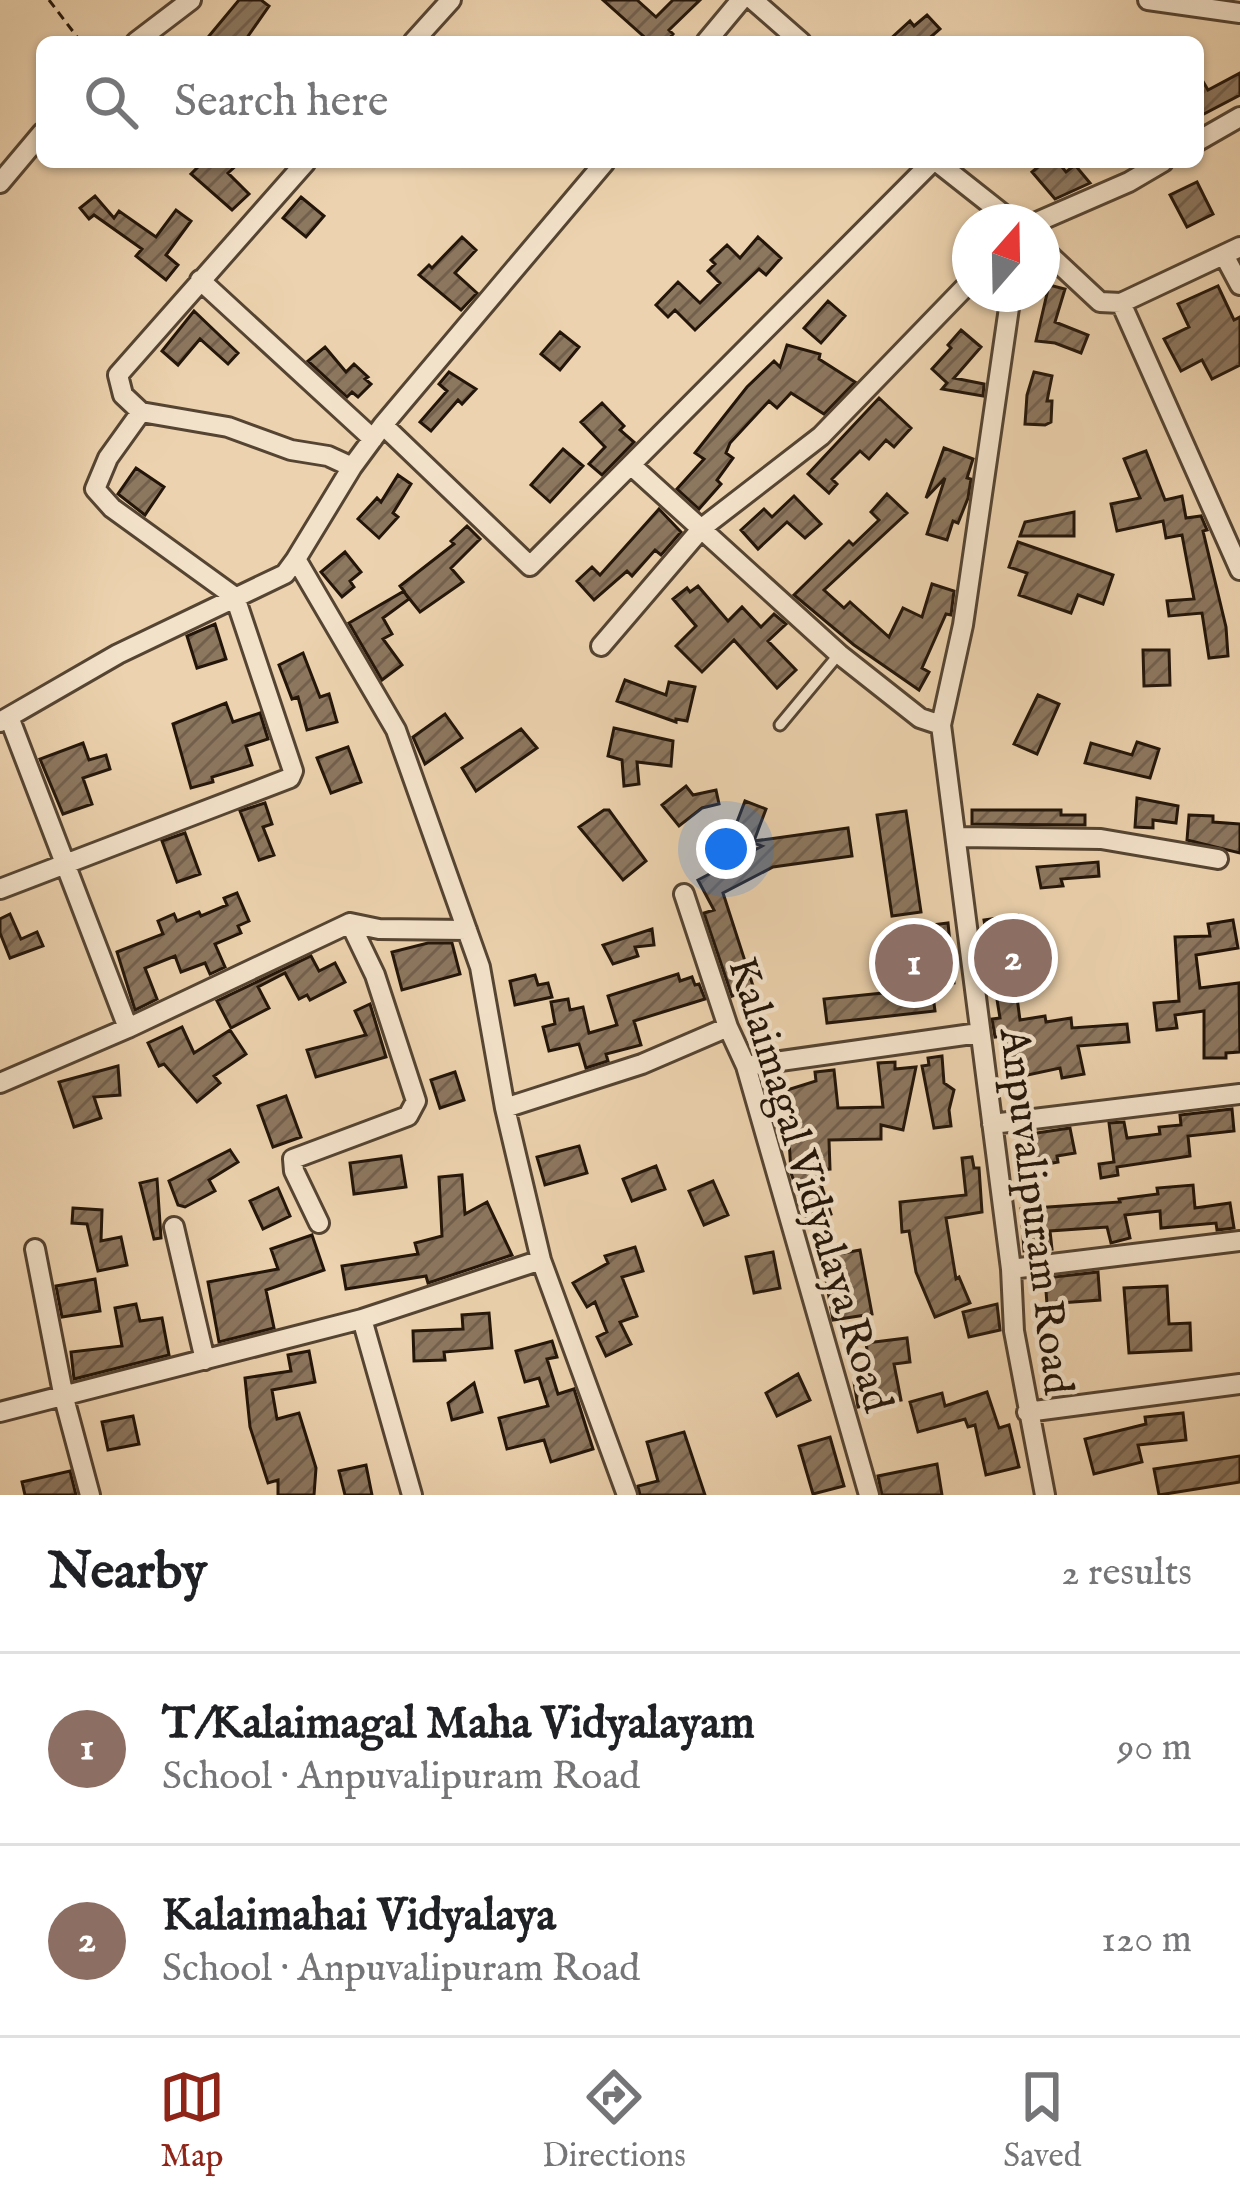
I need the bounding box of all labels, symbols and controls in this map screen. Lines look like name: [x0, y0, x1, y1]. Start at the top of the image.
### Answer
search box: [36, 36, 1204, 168]
icon: search: [78, 69, 144, 135]
text: Search here: [174, 74, 388, 131]
north arrow: [952, 204, 1060, 312]
your location: [696, 819, 756, 879]
pin: 2: [974, 913, 1052, 1003]
pin: 1: [875, 918, 953, 1008]
street label: Kalaimagal Vidyalaya Road: [714, 951, 903, 1419]
street label: Anpuvalipuram Road: [986, 1024, 1083, 1398]
text: Nearby: [48, 1541, 207, 1606]
text: 2 results: [1061, 1549, 1192, 1598]
text: T/Kalaimagal Maha Vidyalayam: [162, 1696, 755, 1753]
text: 1: [80, 1724, 94, 1773]
text: 90 m: [1117, 1724, 1192, 1773]
text: School · Anpuvalipuram Road: [162, 1753, 640, 1802]
text: Kalaimahai Vidyalaya: [162, 1888, 556, 1945]
text: 2: [78, 1916, 96, 1965]
text: 120 m: [1101, 1916, 1192, 1965]
text: School · Anpuvalipuram Road: [162, 1945, 640, 1994]
tab: Map: [159, 2064, 225, 2178]
tab: Directions: [542, 2064, 686, 2178]
tab: Saved: [1003, 2064, 1081, 2178]

